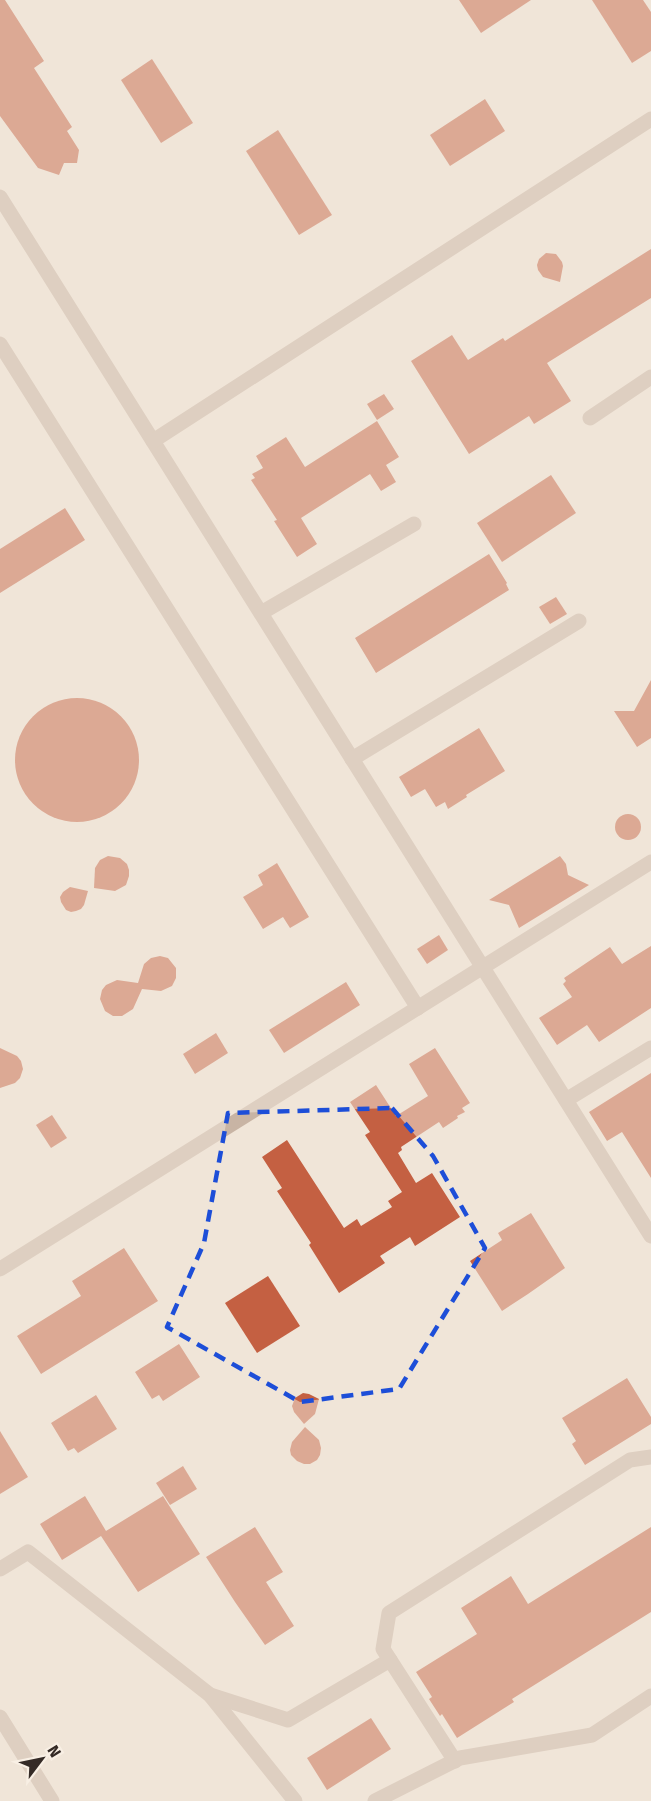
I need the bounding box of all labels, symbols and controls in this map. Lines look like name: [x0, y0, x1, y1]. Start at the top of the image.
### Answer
north arrow: [12, 1729, 72, 1789]
text: N: [43, 1742, 65, 1761]

